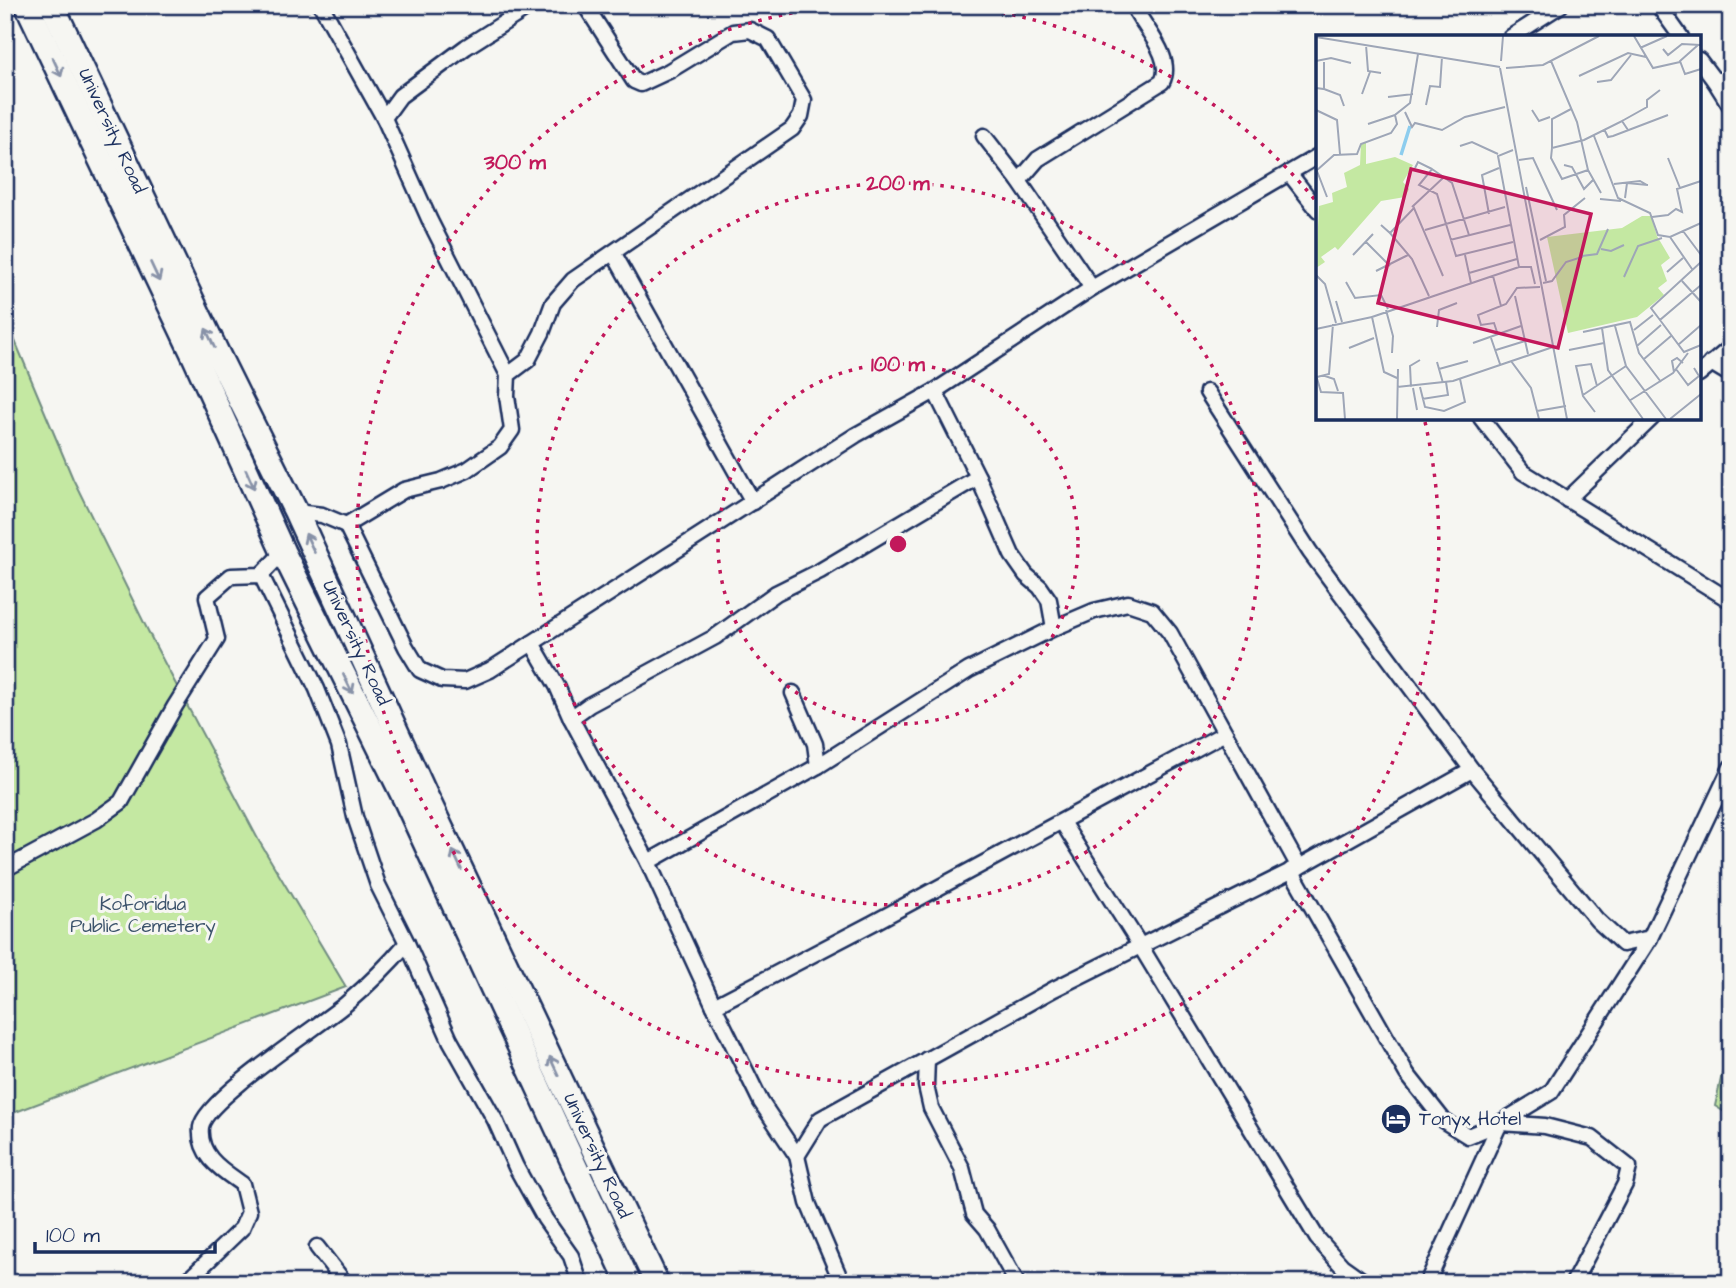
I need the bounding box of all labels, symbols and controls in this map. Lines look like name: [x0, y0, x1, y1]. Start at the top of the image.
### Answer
inset map: [1316, 35, 1701, 420]
one-way arrow: [50, 56, 64, 77]
street label: University Road: [70, 64, 153, 199]
text: 300 m: [483, 148, 547, 177]
text: 200 m: [865, 169, 930, 198]
one-way arrow: [148, 261, 162, 282]
one-way arrow: [203, 328, 216, 349]
text: 100 m: [871, 350, 926, 379]
one-way arrow: [244, 468, 257, 489]
one-way arrow: [303, 532, 316, 554]
centre of rings: [886, 532, 910, 556]
street label: University Road: [314, 576, 397, 711]
one-way arrow: [342, 673, 356, 694]
one-way arrow: [450, 850, 463, 871]
park label: Koforidua Public Cemetery: [70, 891, 216, 941]
one-way arrow: [547, 1056, 560, 1077]
street label: University Road: [555, 1089, 638, 1224]
hotel icon: Tonyx Hotel: [1379, 1102, 1413, 1136]
place label: Tonyx Hotel: [1419, 1106, 1521, 1134]
scale bar: [35, 1211, 215, 1255]
text: 100 m: [46, 1221, 101, 1250]

